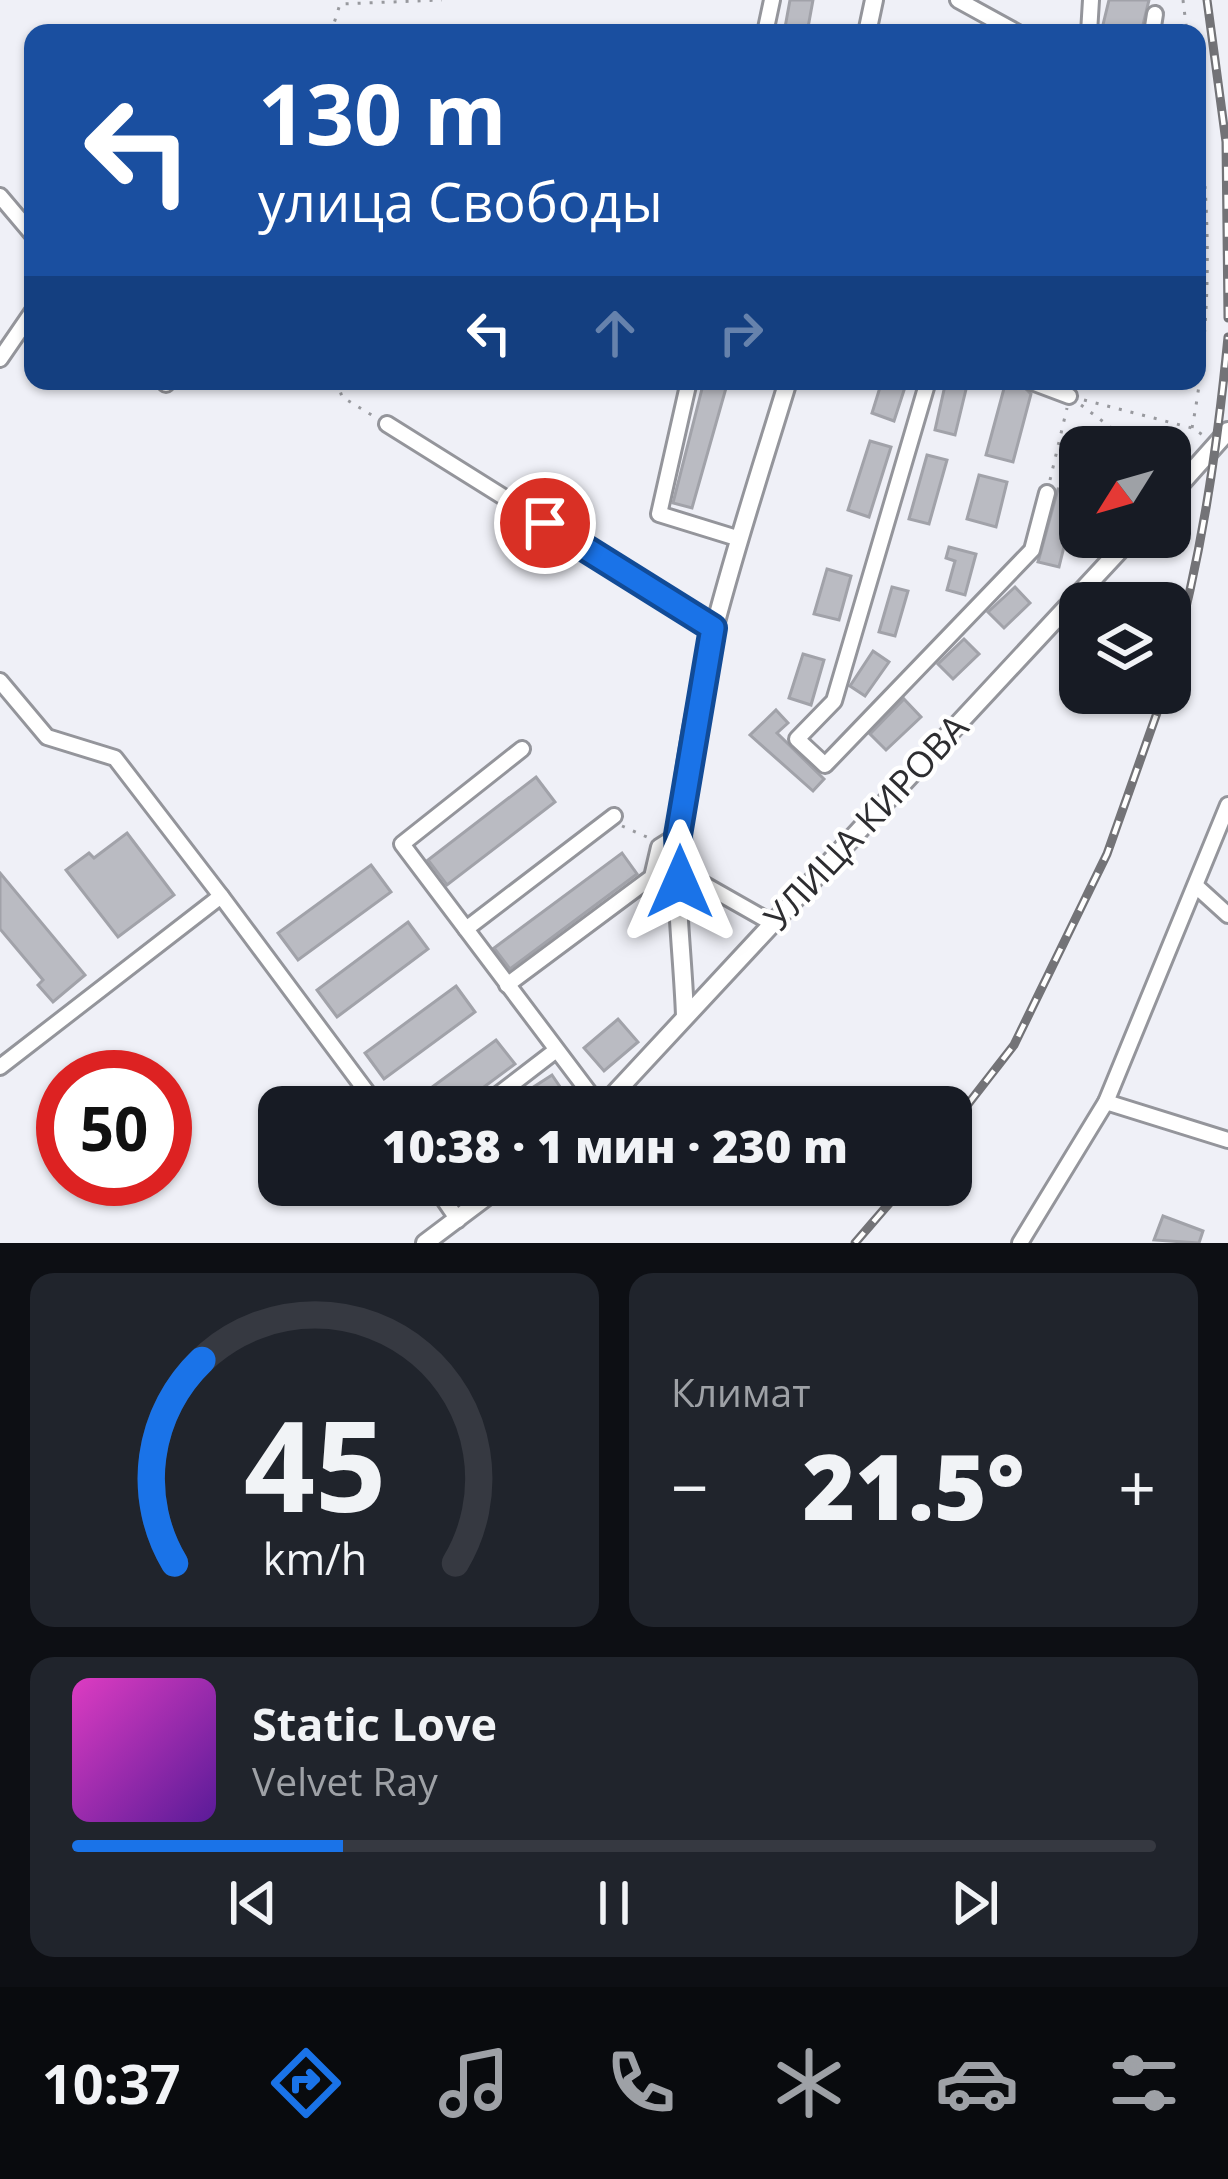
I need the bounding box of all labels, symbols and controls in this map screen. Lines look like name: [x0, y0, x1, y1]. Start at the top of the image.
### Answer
text: 130 m: [258, 55, 506, 170]
icon: left: [60, 72, 216, 228]
text: улица Свободы: [258, 164, 663, 238]
icon: left: [456, 300, 522, 366]
icon: ahead: [582, 300, 648, 366]
icon: right: [708, 300, 774, 366]
north arrow: [1059, 426, 1191, 558]
map controls: [1059, 426, 1191, 714]
pin: [494, 472, 596, 574]
icon: arrive: [512, 490, 578, 556]
button: layers: [1059, 582, 1191, 714]
street label: УЛИЦА КИРОВА: [753, 703, 979, 940]
position arrow: [617, 819, 743, 945]
speed limit sign: 50: [36, 1050, 192, 1206]
text: 10:38 · 1 мин · 230 m: [382, 1115, 848, 1176]
text: Климат: [671, 1365, 811, 1418]
text: 45: [243, 1379, 386, 1549]
text: 21.5°: [802, 1424, 1025, 1546]
text: −: [671, 1441, 709, 1531]
text: +: [1118, 1441, 1156, 1531]
text: km/h: [262, 1529, 367, 1588]
text: Static Love: [252, 1693, 497, 1754]
text: Velvet Ray: [252, 1754, 438, 1807]
icon: previous: [220, 1870, 286, 1936]
icon: pause: [581, 1870, 647, 1936]
icon: next: [942, 1870, 1008, 1936]
icon: directions: [264, 2041, 348, 2125]
icon: music: [432, 2041, 516, 2125]
icon: phone: [599, 2041, 683, 2125]
icon: climate: [767, 2041, 851, 2125]
icon: car: [935, 2041, 1019, 2125]
icon: filters: [1102, 2041, 1186, 2125]
text: 10:37: [42, 2046, 181, 2120]

